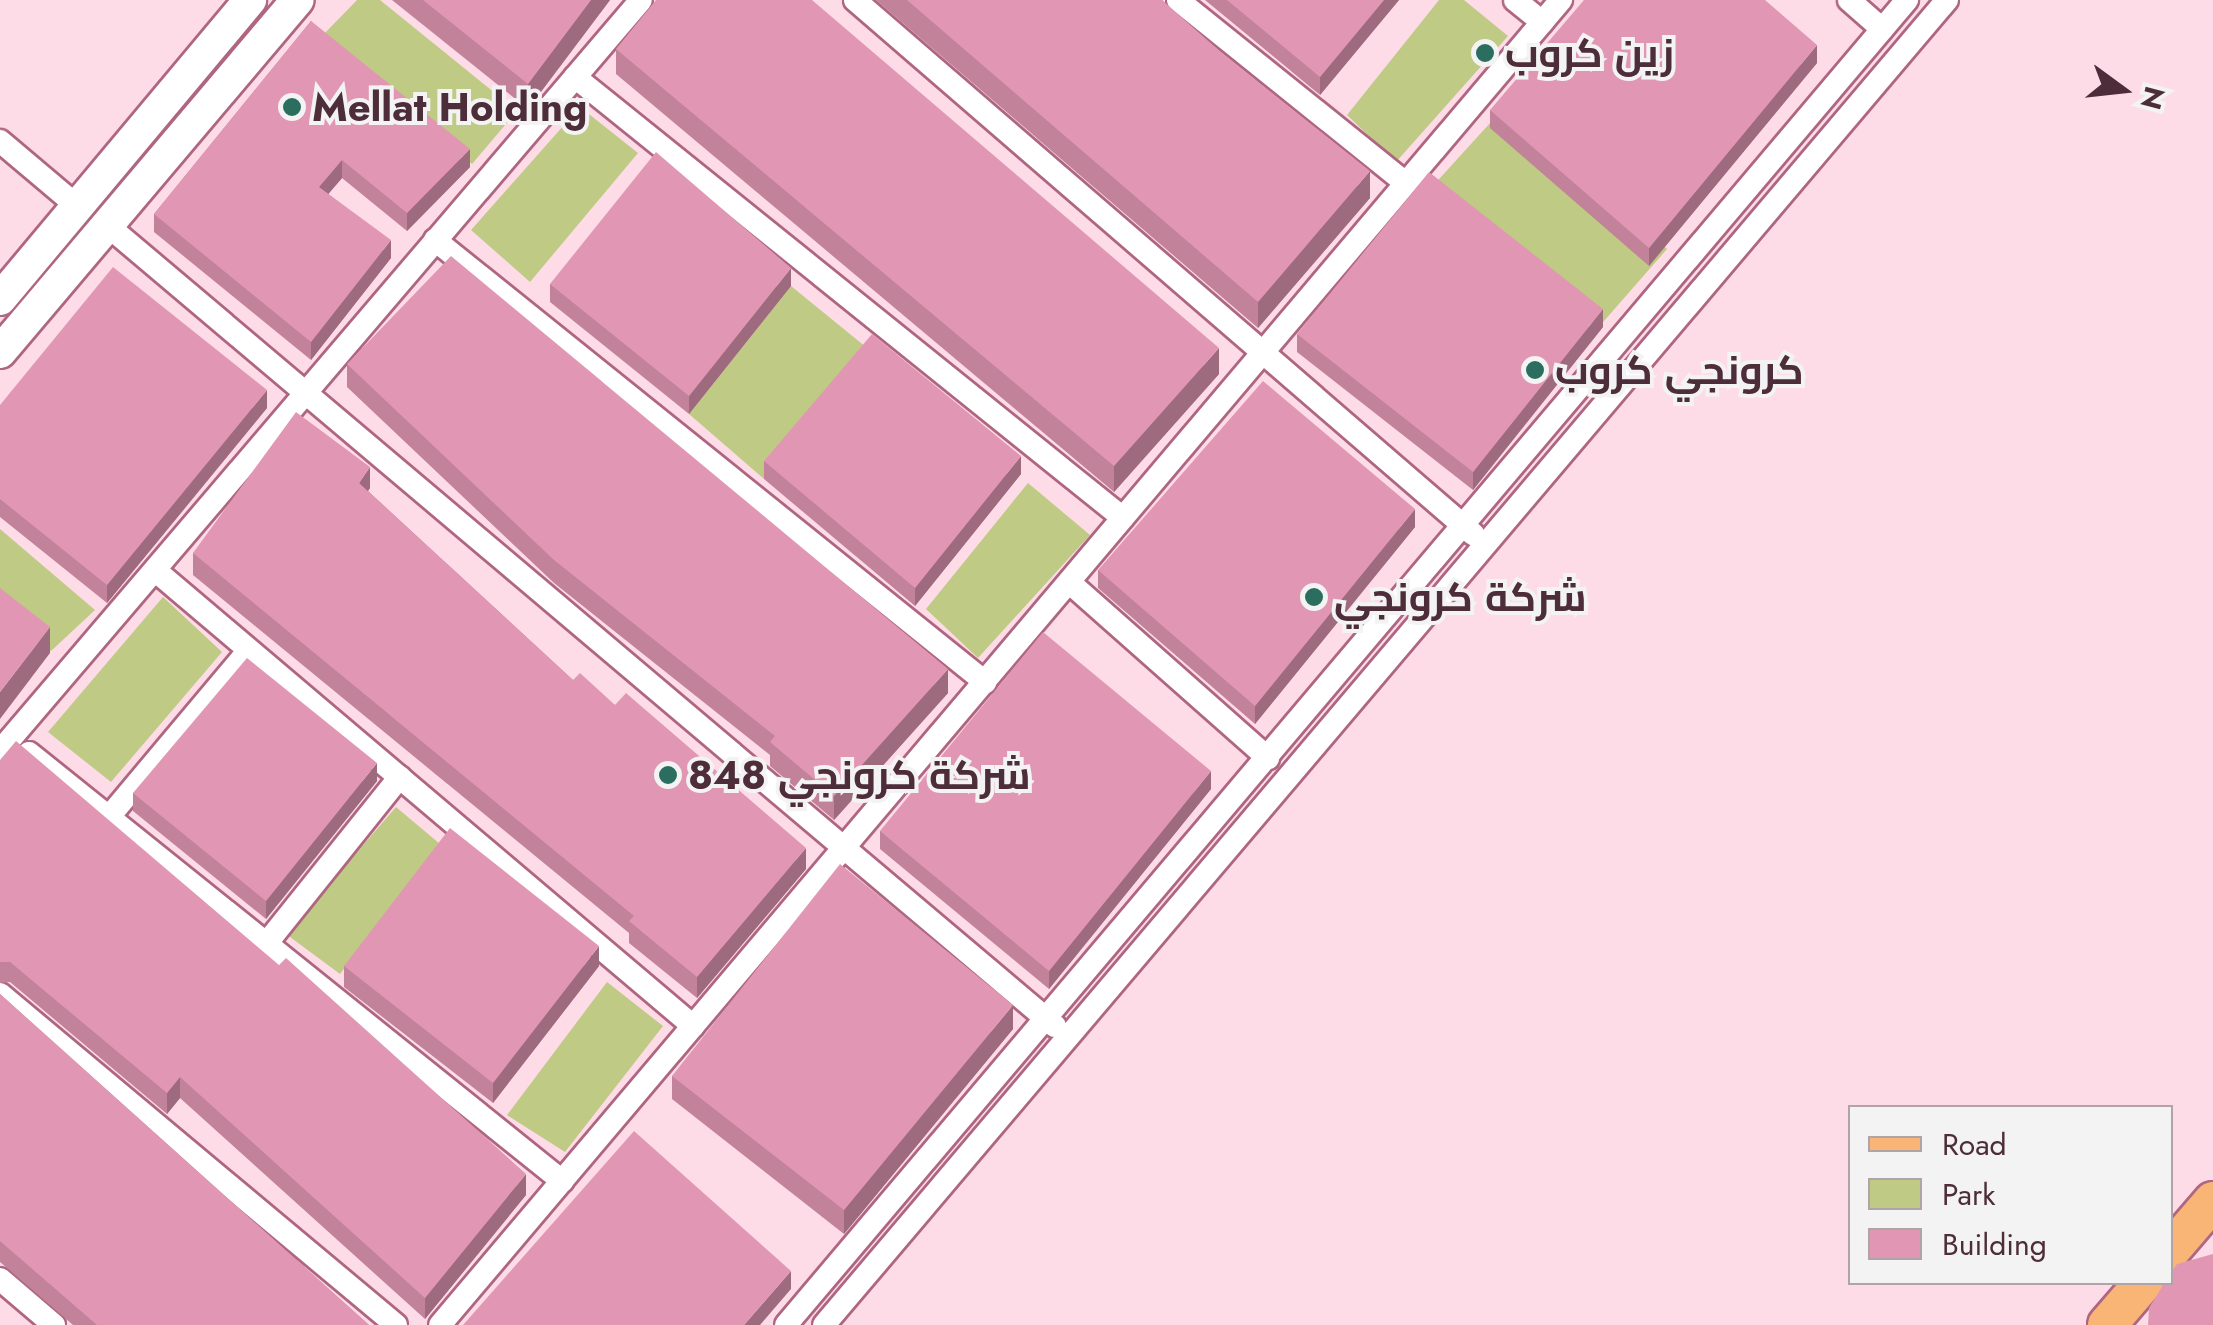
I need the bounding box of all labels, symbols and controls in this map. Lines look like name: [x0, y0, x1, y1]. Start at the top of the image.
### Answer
place label: زين كروب: [1505, 29, 1674, 77]
north arrow: [2073, 40, 2173, 140]
marker: زين كروب: [1474, 42, 1496, 64]
text: N: [2130, 82, 2175, 114]
place label: Mellat Holding: [312, 83, 587, 131]
marker: Mellat Holding: [281, 96, 303, 118]
place label: كرونجي كروب: [1555, 346, 1804, 394]
marker: كرونجي كروب: [1524, 359, 1546, 381]
place label: شركة كرونجي: [1334, 573, 1587, 621]
marker: شركة كرونجي: [1303, 586, 1325, 608]
place label: شركة كرونجي 848: [688, 751, 1031, 799]
marker: شركة كرونجي 848: [657, 764, 679, 786]
legend: [1848, 1105, 2173, 1285]
text: Road: [1942, 1123, 2007, 1166]
text: Park: [1942, 1173, 1995, 1216]
text: Building: [1942, 1223, 2047, 1266]

